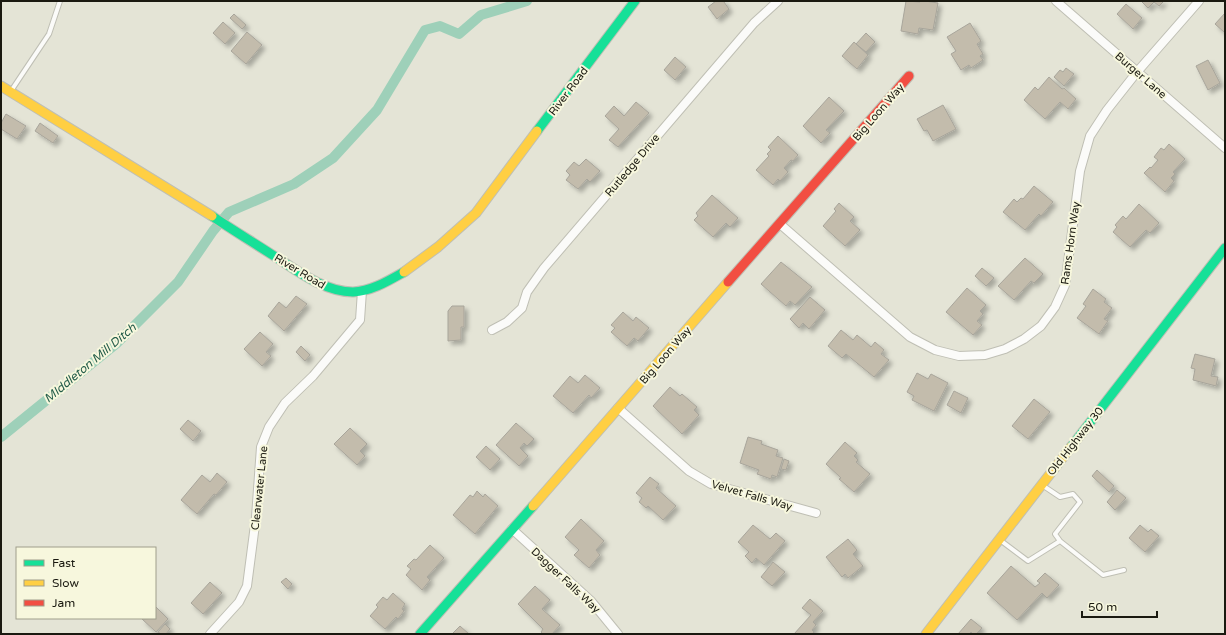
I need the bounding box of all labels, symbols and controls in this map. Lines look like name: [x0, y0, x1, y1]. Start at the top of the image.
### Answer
street label: Burger Lane: [1112, 49, 1169, 101]
street label: River Road: [546, 64, 591, 118]
street label: Big Loon Way: [850, 81, 907, 144]
street label: Rutledge Drive: [602, 131, 662, 199]
street label: Rams Horn Way: [1058, 201, 1083, 285]
street label: River Road: [272, 251, 328, 292]
water label: MIddleton Mill Ditch: [41, 320, 139, 406]
street label: Big Loon Way: [637, 324, 694, 387]
street label: Old Highway 30: [1045, 404, 1106, 478]
street label: Clearwater Lane: [249, 445, 270, 531]
street label: Velvet Falls Way: [710, 478, 794, 513]
street label: Dagger Falls Way: [528, 545, 603, 616]
legend: [16, 547, 156, 619]
text: Fast: [52, 556, 76, 570]
text: Slow: [52, 576, 79, 590]
scale bar: [1082, 593, 1157, 619]
text: Jam: [52, 596, 75, 610]
text: 50 m: [1088, 600, 1117, 614]

